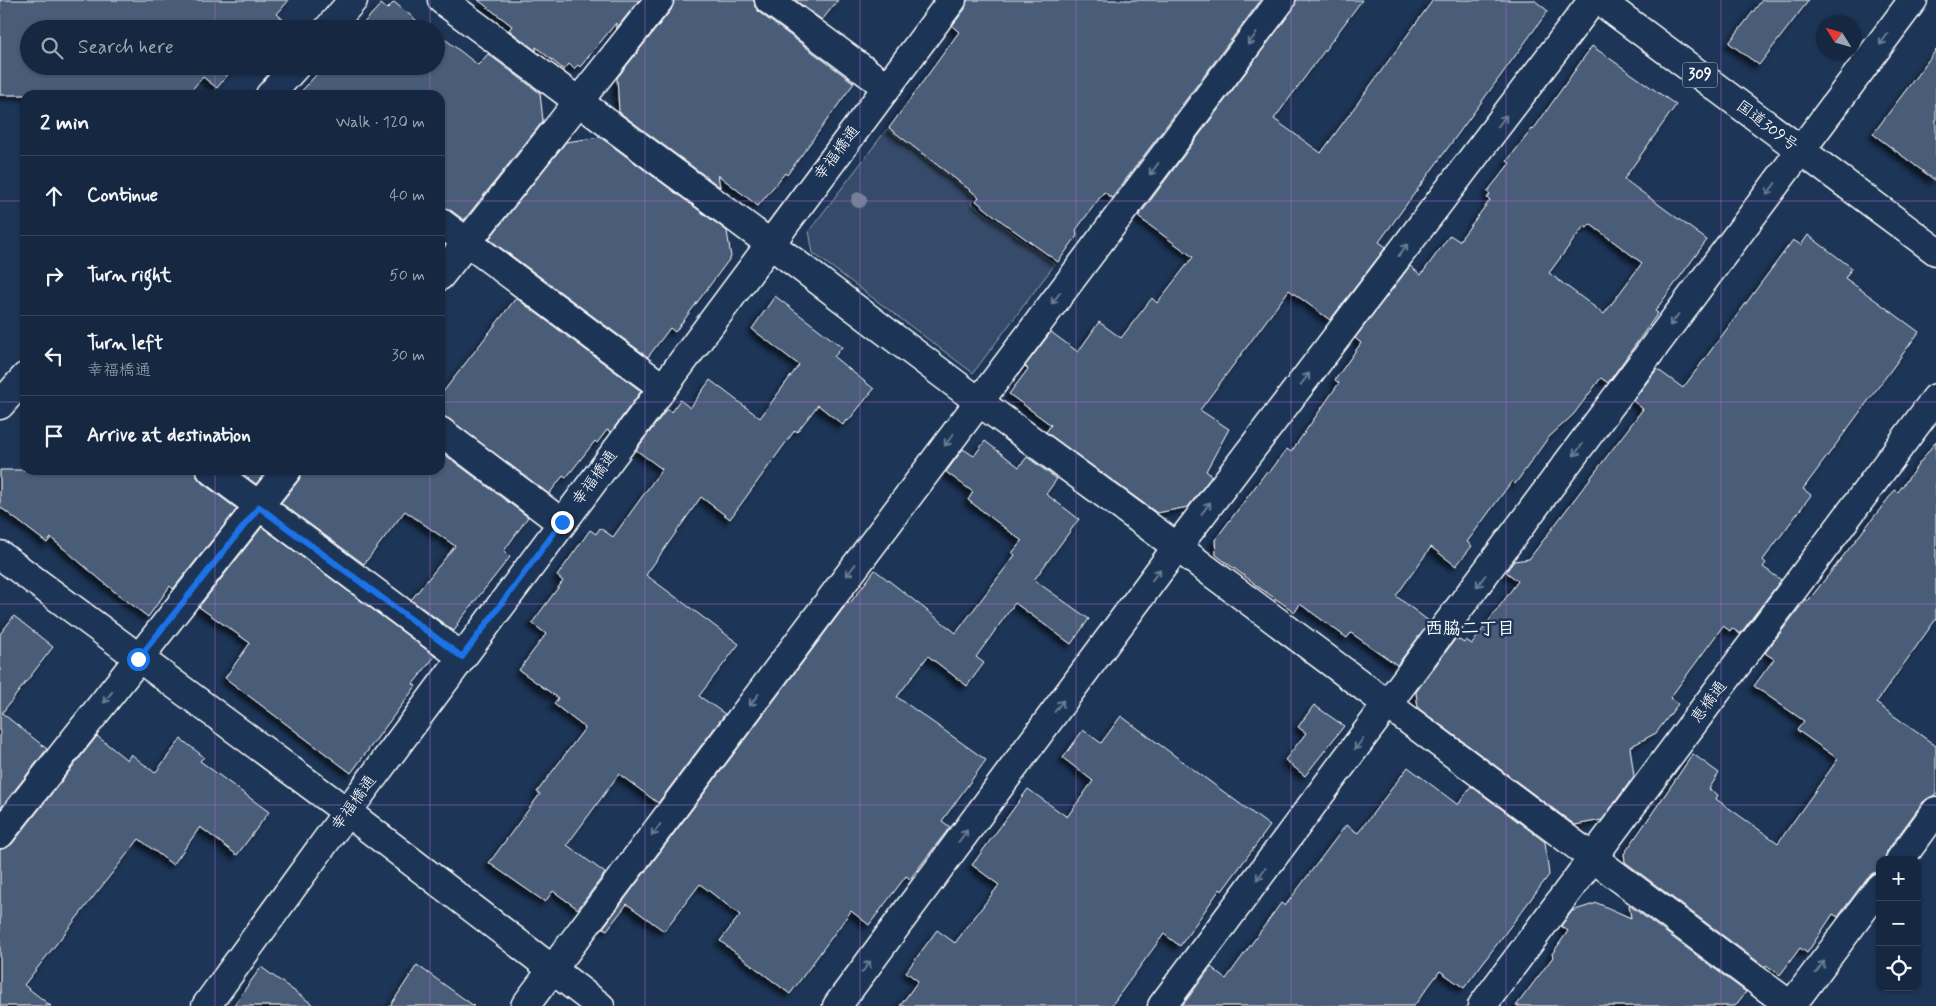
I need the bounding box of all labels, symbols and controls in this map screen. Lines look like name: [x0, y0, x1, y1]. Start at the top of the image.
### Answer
north arrow: [1816, 15, 1861, 60]
search box: [20, 20, 445, 75]
one-way arrow: [1246, 32, 1257, 45]
one-way arrow: [1878, 32, 1889, 45]
icon: search: [38, 34, 66, 62]
text: Search here: [78, 35, 174, 60]
road number: 309: [1682, 62, 1718, 88]
street label: 国道309号: [1732, 96, 1802, 156]
text: 2 min: [40, 109, 89, 137]
text: Walk · 120 m: [336, 112, 425, 133]
one-way arrow: [1496, 115, 1507, 128]
street label: 幸福橋通: [809, 121, 865, 185]
one-way arrow: [1148, 162, 1159, 175]
icon: ahead: [40, 182, 68, 210]
one-way arrow: [1766, 182, 1776, 196]
text: Continue: [87, 183, 158, 208]
text: 40 m: [389, 185, 425, 206]
one-way arrow: [1398, 244, 1409, 257]
icon: right: [40, 262, 68, 290]
text: Turn right: [87, 263, 171, 288]
text: 50 m: [389, 265, 425, 286]
one-way arrow: [1050, 291, 1061, 304]
one-way arrow: [1669, 313, 1680, 326]
text: Turn left: [87, 331, 163, 356]
icon: left: [40, 342, 68, 370]
text: 30 m: [392, 345, 425, 366]
text: 幸福橋通: [87, 360, 151, 381]
one-way arrow: [1299, 373, 1310, 386]
icon: arrive: [40, 422, 68, 450]
text: Arrive at destination: [87, 423, 251, 448]
one-way arrow: [943, 433, 954, 446]
one-way arrow: [1572, 443, 1583, 456]
street label: 幸福橋通: [568, 446, 622, 510]
one-way arrow: [1201, 502, 1212, 515]
route end: [551, 511, 574, 534]
one-way arrow: [846, 563, 856, 577]
one-way arrow: [1151, 568, 1161, 582]
one-way arrow: [1475, 574, 1486, 587]
district label: 西脇二丁目: [1425, 617, 1515, 641]
route start: [127, 648, 150, 671]
street label: 恵橋通: [1686, 677, 1732, 727]
one-way arrow: [103, 690, 114, 703]
one-way arrow: [748, 693, 759, 706]
one-way arrow: [1054, 700, 1065, 713]
one-way arrow: [1354, 737, 1364, 751]
street label: 幸福橋通: [327, 771, 381, 835]
one-way arrow: [651, 823, 661, 837]
one-way arrow: [957, 830, 968, 843]
map controls: [1876, 856, 1921, 991]
button: +: [1876, 856, 1921, 901]
one-way arrow: [1256, 867, 1267, 880]
button: −: [1876, 901, 1921, 946]
button: locate: [1876, 946, 1921, 991]
one-way arrow: [861, 960, 871, 974]
one-way arrow: [1815, 960, 1825, 974]

